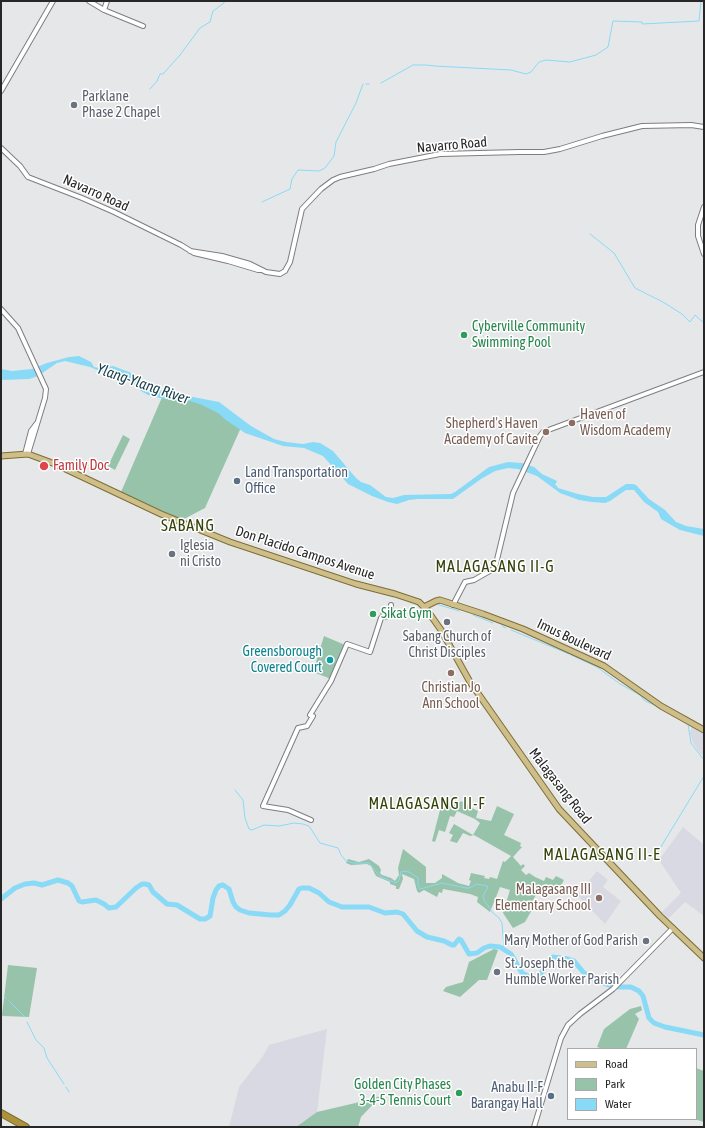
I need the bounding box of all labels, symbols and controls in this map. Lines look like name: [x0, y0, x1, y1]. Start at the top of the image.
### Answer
place label: Parklane Phase 2 Chapel: [82, 89, 160, 122]
marker: Parklane Phase 2 Chapel: [69, 100, 79, 110]
street label: Navarro Road: [416, 134, 488, 156]
street label: Navarro Road: [60, 171, 132, 215]
place label: Cyberville Community Swimming Pool: [472, 319, 585, 352]
marker: Cyberville Community Swimming Pool: [459, 330, 469, 340]
water label: Ylang-Ylang River: [94, 360, 192, 408]
place label: Haven of Wisdom Academy: [580, 407, 671, 440]
place label: Shepherd's Haven Academy of Cavite: [444, 416, 538, 448]
marker: Haven of Wisdom Academy: [567, 418, 577, 428]
marker: Shepherd's Haven Academy of Cavite: [541, 427, 551, 437]
place label: Family Doc: [53, 458, 109, 474]
marker: Family Doc: [38, 460, 50, 472]
place label: Land Transportation Office: [245, 465, 348, 498]
marker: Land Transportation Office: [232, 476, 242, 486]
district label: SABANG: [161, 516, 215, 536]
street label: Don Placido Campos Avenue: [233, 523, 377, 583]
place label: Iglesia ni Cristo: [180, 538, 221, 570]
marker: Iglesia ni Cristo: [167, 549, 177, 559]
district label: MALAGASANG II-G: [435, 557, 555, 577]
place label: Sikat Gym: [381, 606, 432, 622]
marker: Sikat Gym: [368, 609, 378, 619]
street label: Imus Boulevard: [534, 615, 614, 665]
marker: Sabang Church of Christ Disciples: [442, 617, 452, 627]
place label: Sabang Church of Christ Disciples: [403, 629, 491, 662]
place label: Greensborough Covered Court: [243, 644, 322, 676]
marker: Greensborough Covered Court: [325, 655, 335, 665]
marker: Christian Jo Ann School: [446, 668, 456, 678]
place label: Christian Jo Ann School: [422, 680, 480, 712]
street label: Malagasang Road: [525, 745, 595, 827]
district label: MALAGASANG II-F: [368, 794, 486, 814]
district label: MALAGASANG II-E: [543, 845, 661, 865]
place label: Malagasang III Elementary School: [495, 882, 591, 914]
marker: Malagasang III Elementary School: [594, 893, 604, 903]
place label: Mary Mother of God Parish: [504, 933, 638, 949]
marker: Mary Mother of God Parish: [641, 936, 651, 946]
place label: St. Joseph the Humble Worker Parish: [505, 956, 619, 988]
marker: St. Joseph the Humble Worker Parish: [492, 967, 502, 977]
legend: [567, 1048, 697, 1120]
text: Road: [605, 1057, 628, 1071]
place label: Golden City Phases 3-4-5 Tennis Court: [354, 1077, 451, 1110]
text: Park: [605, 1077, 625, 1091]
place label: Anabu II-F Barangay Hall: [471, 1080, 543, 1112]
marker: Golden City Phases 3-4-5 Tennis Court: [454, 1088, 464, 1098]
marker: Anabu II-F Barangay Hall: [546, 1091, 556, 1101]
text: Water: [605, 1097, 631, 1111]

